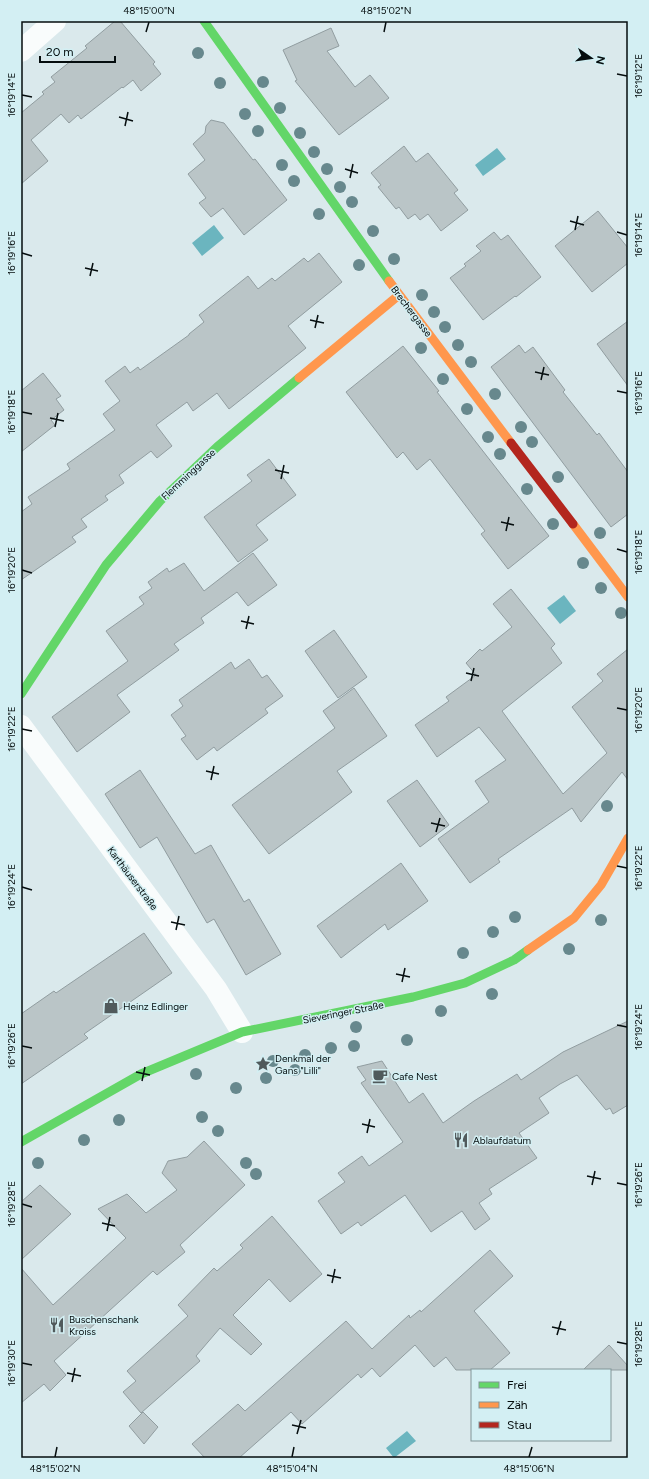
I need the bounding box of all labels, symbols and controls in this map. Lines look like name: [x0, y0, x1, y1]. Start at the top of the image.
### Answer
text: 48°15'00"N: [123, 4, 175, 17]
text: 48°15'02"N: [361, 4, 411, 17]
scale bar: [40, 38, 115, 64]
north arrow: [571, 38, 611, 78]
text: 20 m: [46, 45, 74, 59]
text: 16°19'12"E: [632, 54, 645, 98]
text: N: [593, 55, 608, 66]
text: 16°19'14"E: [5, 73, 18, 117]
text: 16°19'14"E: [632, 213, 645, 257]
text: 16°19'16"E: [5, 231, 18, 275]
street label: Brechergasse: [388, 283, 435, 340]
text: 16°19'16"E: [632, 371, 645, 415]
text: 16°19'18"E: [5, 390, 18, 434]
street label: Flemminggasse: [158, 446, 219, 503]
text: 16°19'18"E: [632, 530, 645, 574]
text: 16°19'20"E: [5, 547, 18, 593]
text: 16°19'20"E: [632, 687, 645, 733]
text: 16°19'22"E: [5, 706, 18, 752]
street label: Karthäuserstraße: [105, 844, 161, 913]
text: 16°19'22"E: [632, 845, 645, 891]
text: 16°19'24"E: [5, 864, 18, 910]
shop icon: Heinz Edlinger: [102, 997, 120, 1015]
street label: Sieveringer Straße: [301, 998, 385, 1027]
place label: Heinz Edlinger: [123, 1000, 188, 1013]
text: 16°19'24"E: [632, 1004, 645, 1050]
text: 16°19'26"E: [5, 1023, 18, 1069]
place label: Denkmal der Gans "Lilli": [275, 1052, 331, 1077]
place icon: Denkmal der Gans "Lilli": [254, 1055, 272, 1073]
cafe icon: Cafe Nest: [371, 1067, 389, 1085]
place label: Cafe Nest: [392, 1070, 438, 1083]
restaurant icon: Ablaufdatum: [452, 1131, 470, 1149]
place label: Ablaufdatum: [473, 1134, 531, 1147]
text: 16°19'26"E: [632, 1162, 645, 1208]
text: 16°19'28"E: [5, 1181, 18, 1227]
place label: Buschenschank Kroiss: [69, 1313, 139, 1338]
restaurant icon: Buschenschank Kroiss: [48, 1316, 66, 1334]
text: 16°19'28"E: [632, 1321, 645, 1367]
text: 16°19'30"E: [5, 1340, 18, 1386]
legend: [471, 1369, 611, 1441]
text: Frei: [507, 1378, 527, 1392]
text: Zäh: [507, 1398, 528, 1412]
text: Stau: [507, 1418, 532, 1432]
text: 48°15'02"N: [30, 1462, 80, 1475]
text: 48°15'04"N: [266, 1462, 318, 1475]
text: 48°15'06"N: [504, 1462, 554, 1475]

